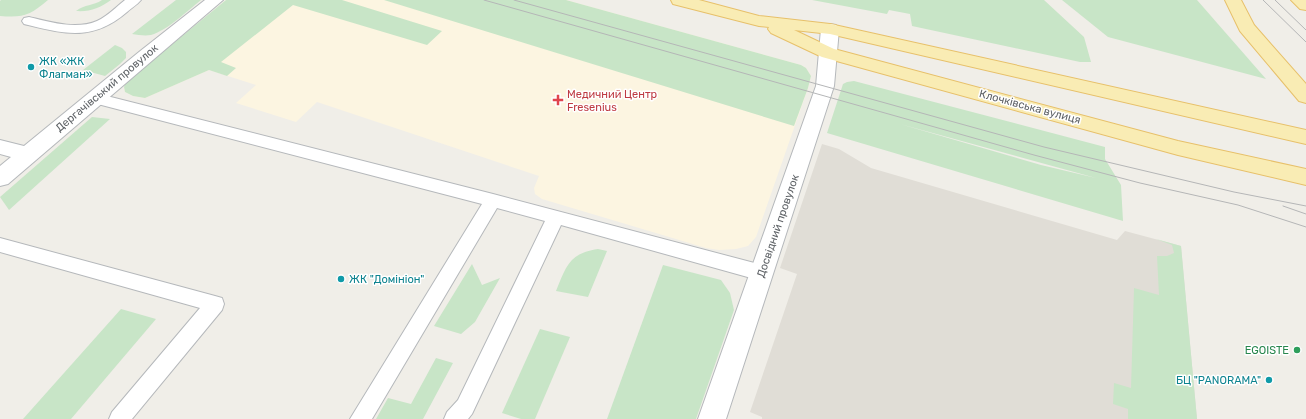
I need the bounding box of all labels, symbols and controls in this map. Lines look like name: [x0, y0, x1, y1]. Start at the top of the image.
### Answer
street label: Дергачівський провулок: [53, 41, 161, 135]
place label: ЖК «ЖК Флагман»: [39, 55, 93, 81]
marker: ЖК «ЖК Флагман»: [26, 62, 36, 72]
street label: Клочківська вулиця: [978, 87, 1082, 127]
place label: Медичний Центр Fresenius: [567, 88, 657, 114]
marker: Медичний Центр Fresenius: [552, 94, 564, 106]
street label: Досвідний провулок: [754, 173, 802, 279]
place label: ЖК "Домініон": [349, 273, 424, 286]
marker: ЖК "Домініон": [336, 274, 346, 284]
place label: EGOISTE: [1245, 344, 1289, 357]
marker: EGOISTE: [1292, 345, 1302, 355]
place label: БЦ "PANORAMA": [1176, 374, 1261, 387]
marker: БЦ "PANORAMA": [1264, 375, 1274, 385]

